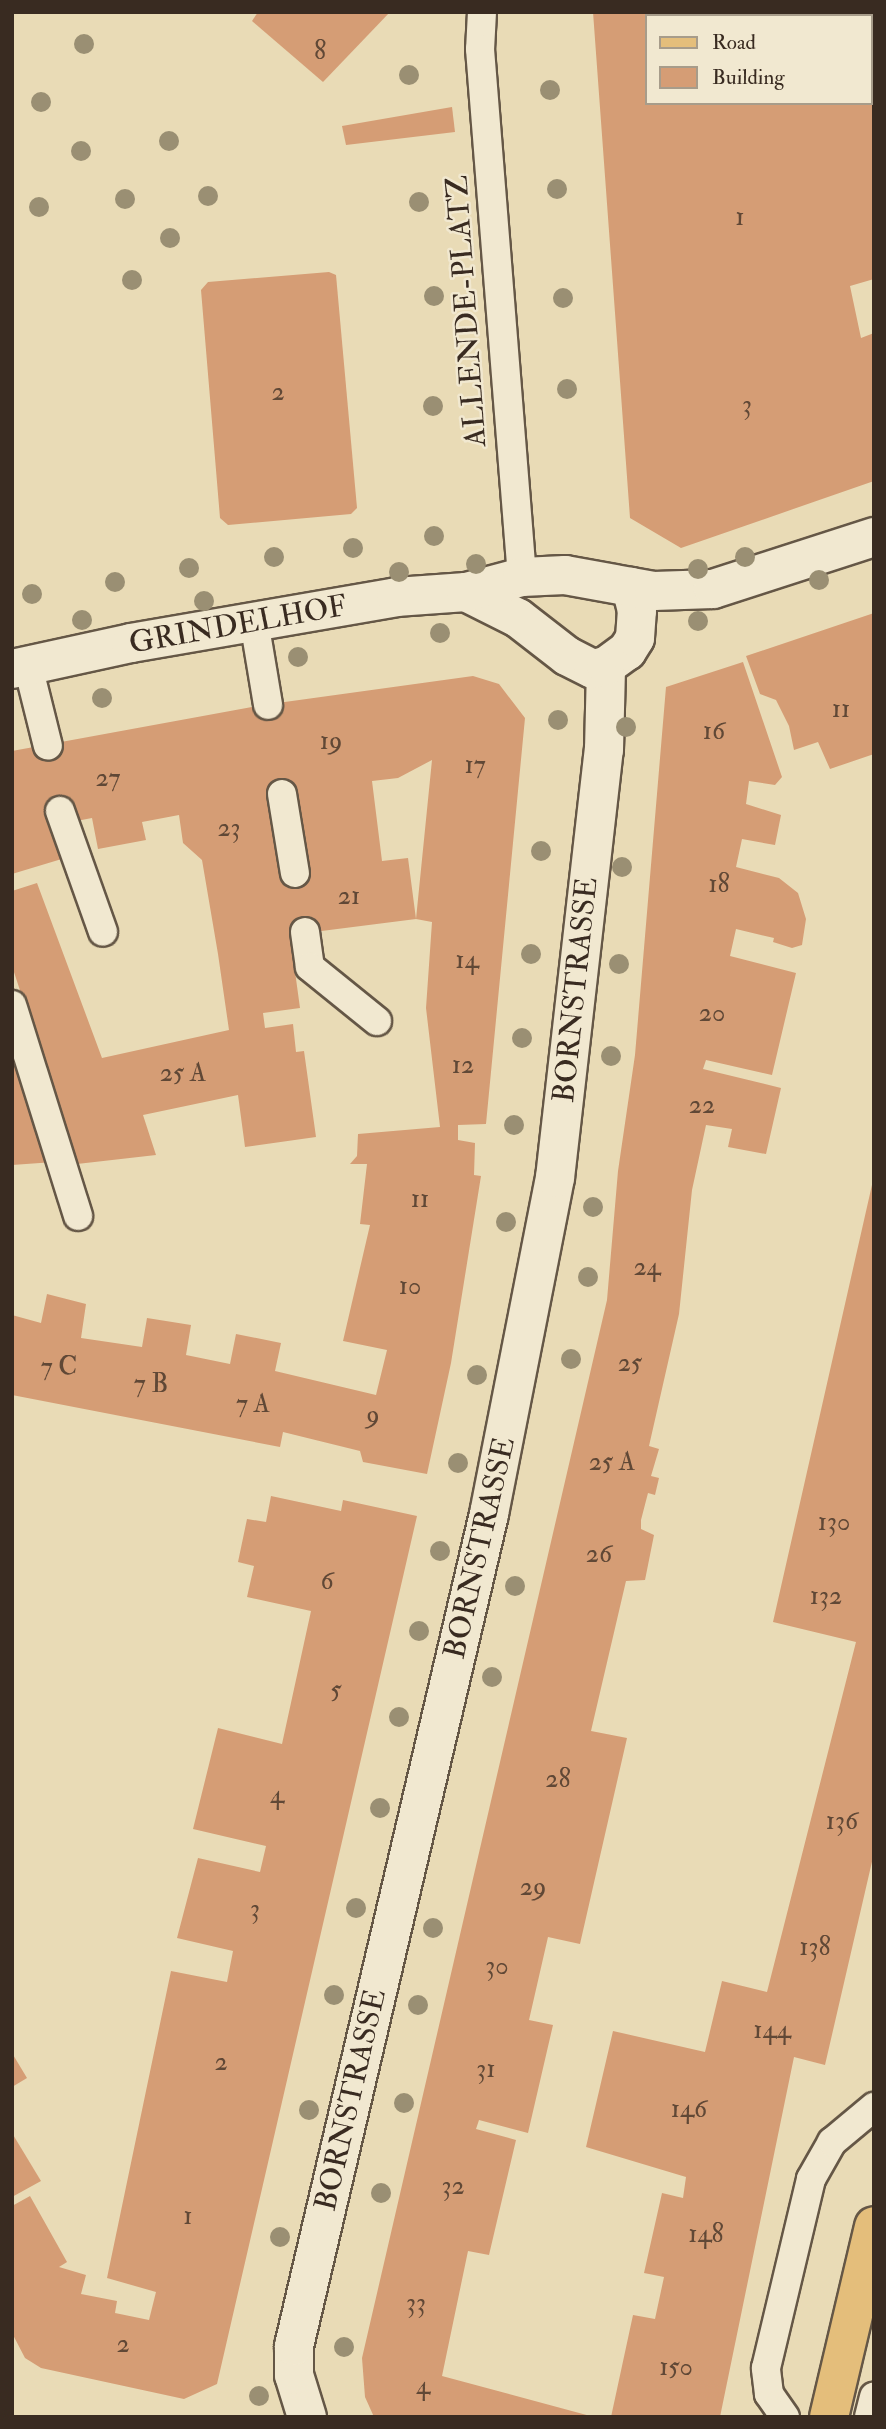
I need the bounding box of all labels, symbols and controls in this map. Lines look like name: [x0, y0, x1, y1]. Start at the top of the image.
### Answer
legend: [644, 14, 872, 105]
text: Road: [712, 29, 756, 56]
house number: 8: [314, 36, 326, 68]
text: Building: [712, 64, 785, 91]
street label: ALLENDE-PLATZ: [440, 174, 494, 448]
house number: 1: [735, 202, 745, 234]
house number: 2: [271, 377, 285, 409]
house number: 3: [742, 390, 752, 422]
street label: GRINDELHOF: [126, 588, 350, 662]
house number: 11: [832, 694, 850, 726]
house number: 16: [703, 716, 725, 748]
house number: 19: [320, 726, 342, 758]
house number: 17: [464, 750, 486, 782]
house number: 27: [95, 763, 121, 795]
house number: 23: [217, 813, 241, 845]
house number: 18: [708, 869, 730, 901]
street label: BORNSTRASSE: [546, 875, 606, 1105]
house number: 21: [338, 881, 360, 913]
house number: 14: [455, 945, 479, 977]
house number: 20: [699, 998, 725, 1030]
house number: 12: [452, 1050, 474, 1082]
house number: 25 A: [160, 1058, 206, 1090]
house number: 22: [689, 1090, 715, 1122]
house number: 11: [411, 1184, 429, 1216]
house number: 24: [633, 1252, 661, 1284]
house number: 10: [399, 1271, 421, 1303]
house number: 25: [618, 1348, 642, 1380]
house number: 7 C: [41, 1352, 77, 1384]
house number: 7 B: [134, 1369, 168, 1401]
house number: 7 A: [236, 1389, 270, 1421]
house number: 9: [366, 1400, 380, 1432]
street label: BORNSTRASSE: [437, 1434, 523, 1662]
house number: 25 A: [589, 1447, 635, 1479]
house number: 130: [818, 1507, 850, 1539]
house number: 26: [586, 1539, 612, 1571]
house number: 6: [320, 1566, 334, 1598]
house number: 132: [810, 1581, 842, 1613]
house number: 5: [330, 1675, 342, 1707]
house number: 28: [545, 1764, 571, 1796]
house number: 4: [270, 1780, 284, 1812]
house number: 136: [826, 1806, 858, 1838]
house number: 29: [520, 1872, 546, 1904]
house number: 3: [250, 1894, 260, 1926]
house number: 138: [799, 1932, 831, 1964]
house number: 30: [485, 1951, 509, 1983]
street label: BORNSTRASSE: [308, 1986, 394, 2214]
house number: 144: [753, 2015, 791, 2047]
house number: 2: [214, 2047, 228, 2079]
house number: 31: [476, 2054, 496, 2086]
house number: 146: [671, 2094, 707, 2126]
house number: 32: [441, 2171, 465, 2203]
house number: 1: [183, 2201, 193, 2233]
house number: 148: [688, 2219, 724, 2251]
house number: 33: [406, 2288, 426, 2320]
house number: 2: [116, 2329, 130, 2361]
house number: 150: [659, 2352, 693, 2384]
house number: 4: [416, 2371, 430, 2403]

